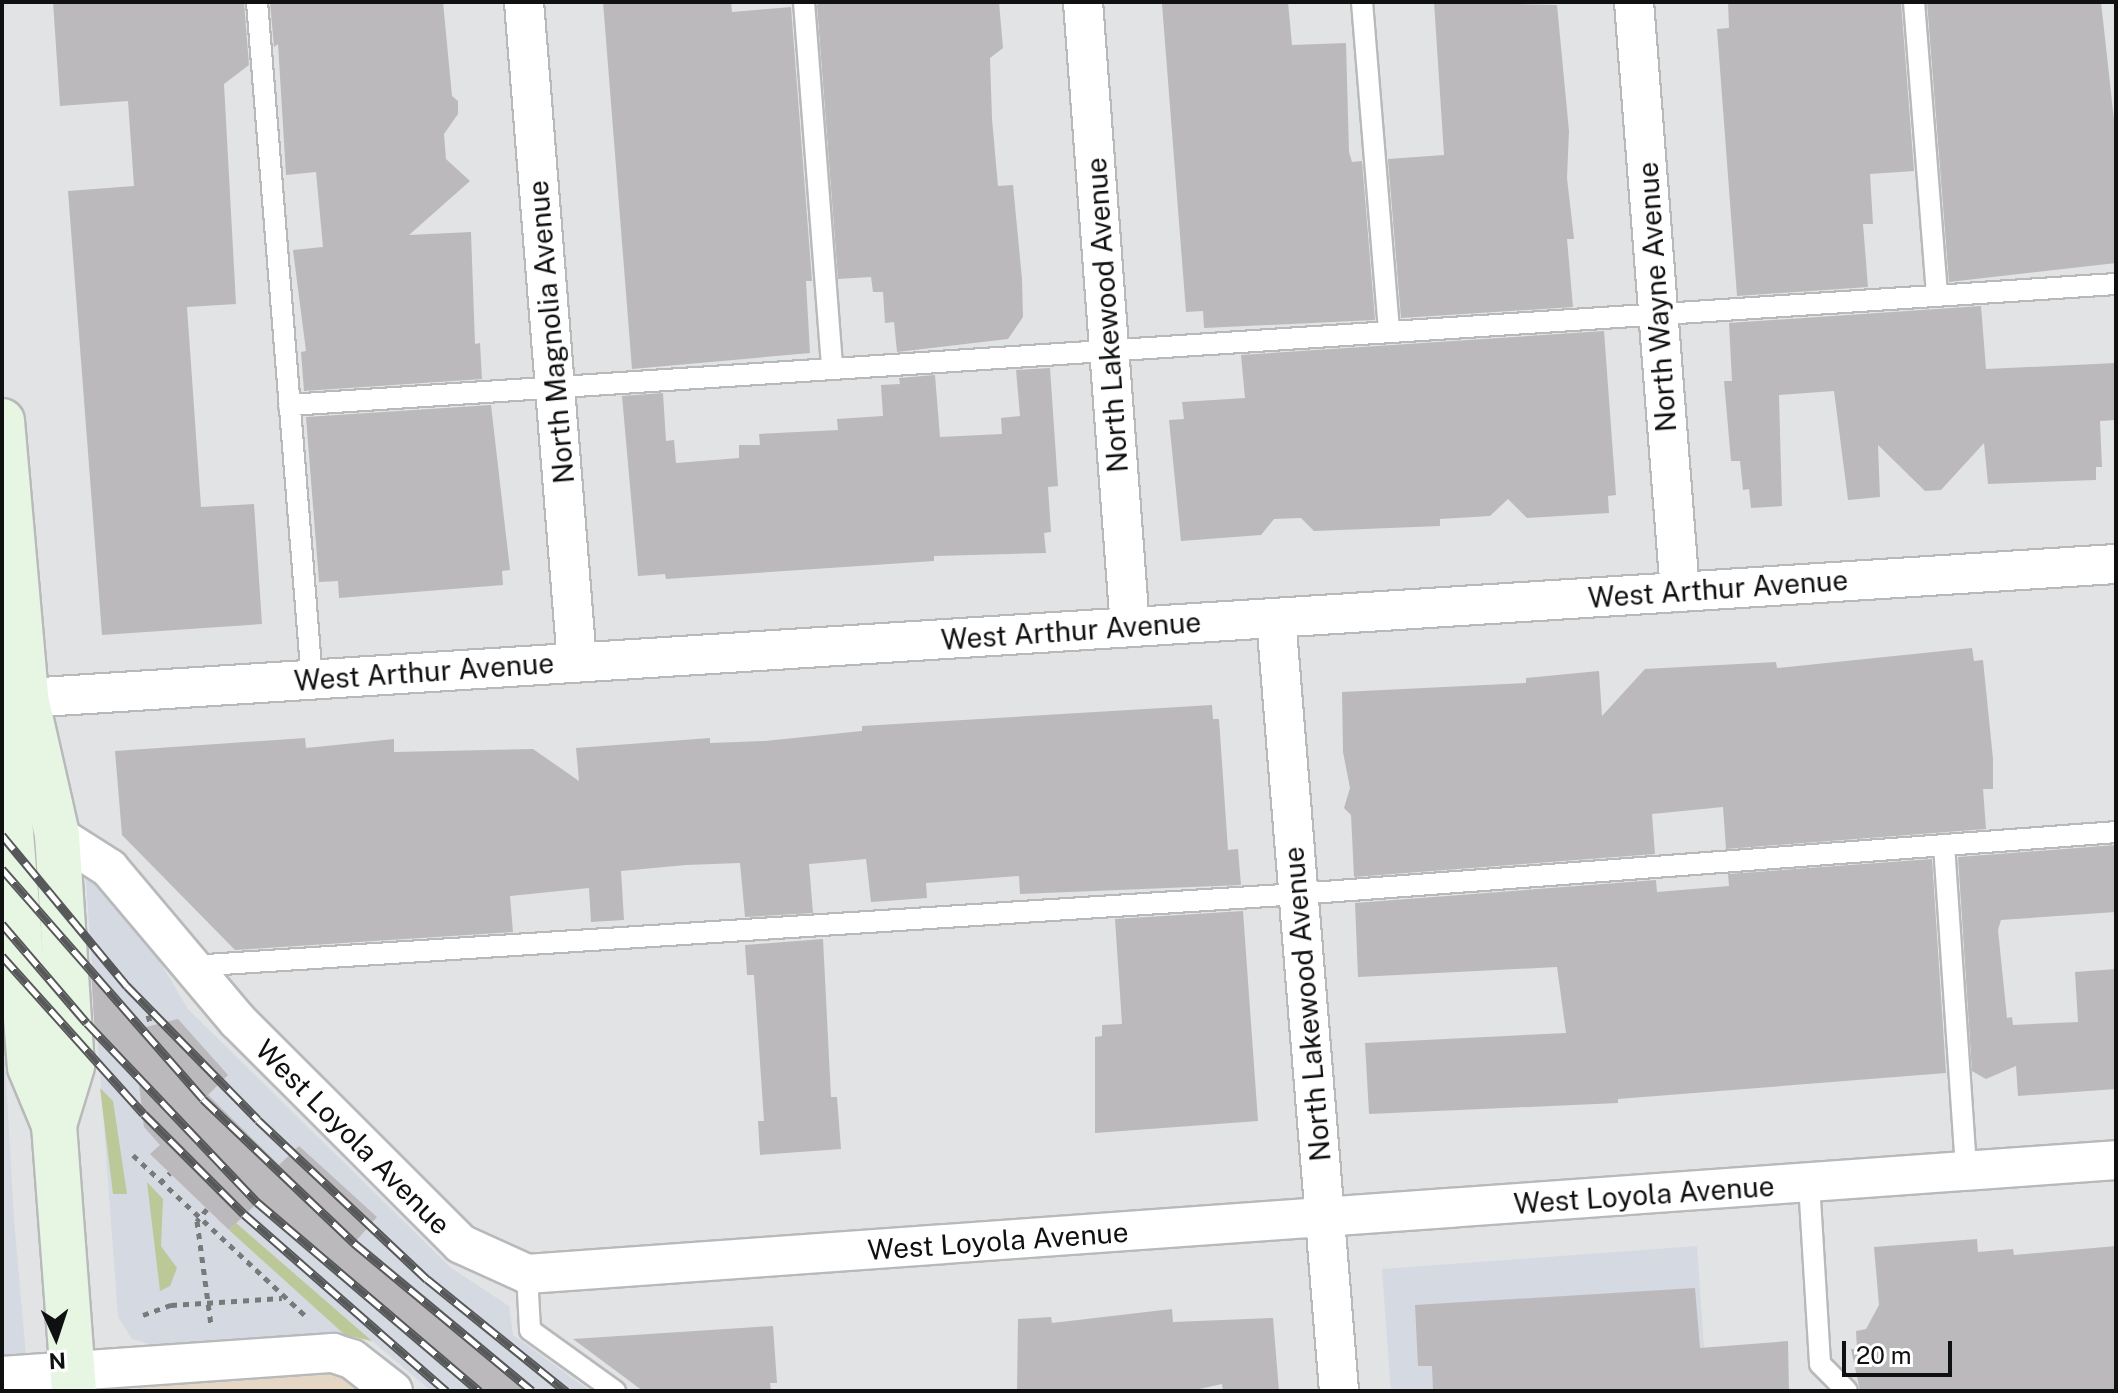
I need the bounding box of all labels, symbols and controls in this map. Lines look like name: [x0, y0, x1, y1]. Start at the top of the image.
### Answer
street label: North Lakewood Avenue: [1079, 156, 1135, 474]
street label: North Wayne Avenue: [1631, 160, 1683, 434]
street label: North Magnolia Avenue: [521, 179, 581, 485]
street label: West Arthur Avenue: [1587, 563, 1849, 615]
street label: West Arthur Avenue: [940, 605, 1202, 657]
street label: West Arthur Avenue: [293, 646, 555, 698]
street label: North Lakewood Avenue: [1276, 845, 1338, 1163]
street label: West Loyola Avenue: [249, 1033, 457, 1241]
street label: West Loyola Avenue: [1512, 1169, 1776, 1221]
street label: West Loyola Avenue: [866, 1215, 1130, 1267]
north arrow: [16, 1297, 96, 1377]
scale bar: [1846, 1325, 1956, 1375]
text: 20 m: [1856, 1341, 1912, 1369]
text: N: [48, 1348, 67, 1374]

